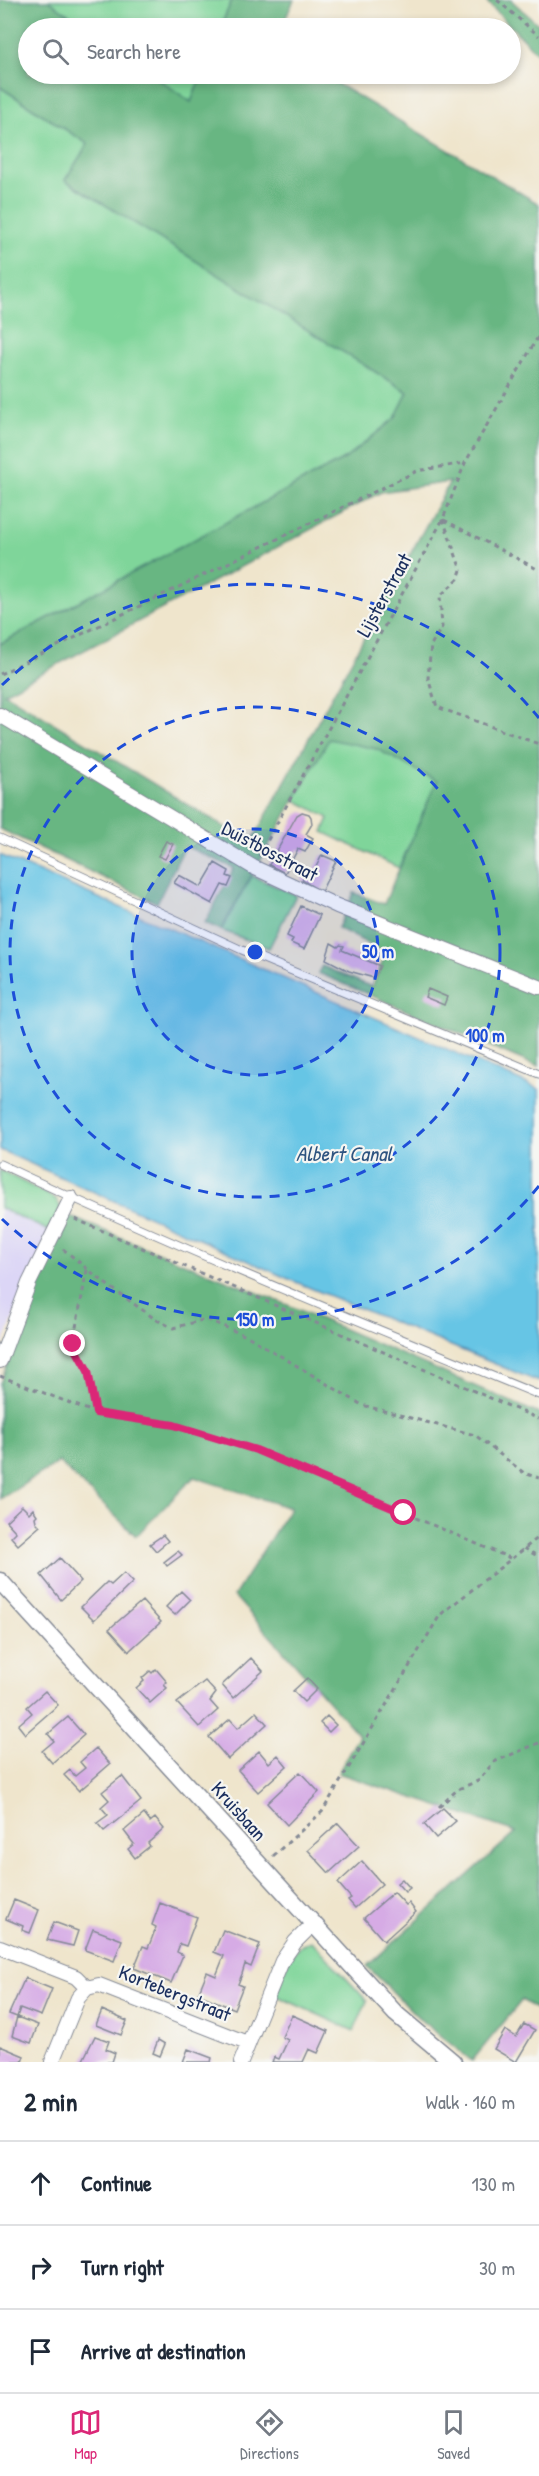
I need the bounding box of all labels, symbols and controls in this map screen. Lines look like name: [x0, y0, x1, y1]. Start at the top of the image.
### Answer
search box: [18, 18, 521, 84]
icon: search: [39, 35, 72, 68]
text: Search here: [87, 36, 181, 66]
street label: Lijsterstraat: [350, 547, 418, 641]
street label: Duistbosstraat: [217, 814, 324, 888]
text: 50 m: [362, 939, 394, 964]
centre of rings: [245, 942, 265, 962]
text: 100 m: [465, 1023, 505, 1048]
water label: Albert Canal: [296, 1139, 393, 1168]
text: 150 m: [236, 1307, 274, 1332]
route end: [59, 1330, 85, 1356]
route start: [390, 1499, 416, 1525]
street label: Kruisbaan: [205, 1775, 273, 1846]
street label: Kortebergstraat: [115, 1958, 236, 2028]
text: 2 min: [24, 2084, 77, 2119]
text: Walk · 160 m: [426, 2088, 515, 2115]
icon: ahead: [24, 2167, 57, 2200]
text: Continue: [81, 2168, 152, 2198]
text: 130 m: [472, 2170, 515, 2197]
icon: right: [24, 2251, 57, 2284]
text: Turn right: [81, 2252, 164, 2282]
text: 30 m: [479, 2254, 515, 2281]
icon: arrive: [24, 2335, 57, 2368]
text: Arrive at destination: [81, 2336, 246, 2366]
tab: Map: [69, 2406, 102, 2464]
tab: Directions: [240, 2406, 299, 2464]
tab: Saved: [437, 2406, 470, 2464]

